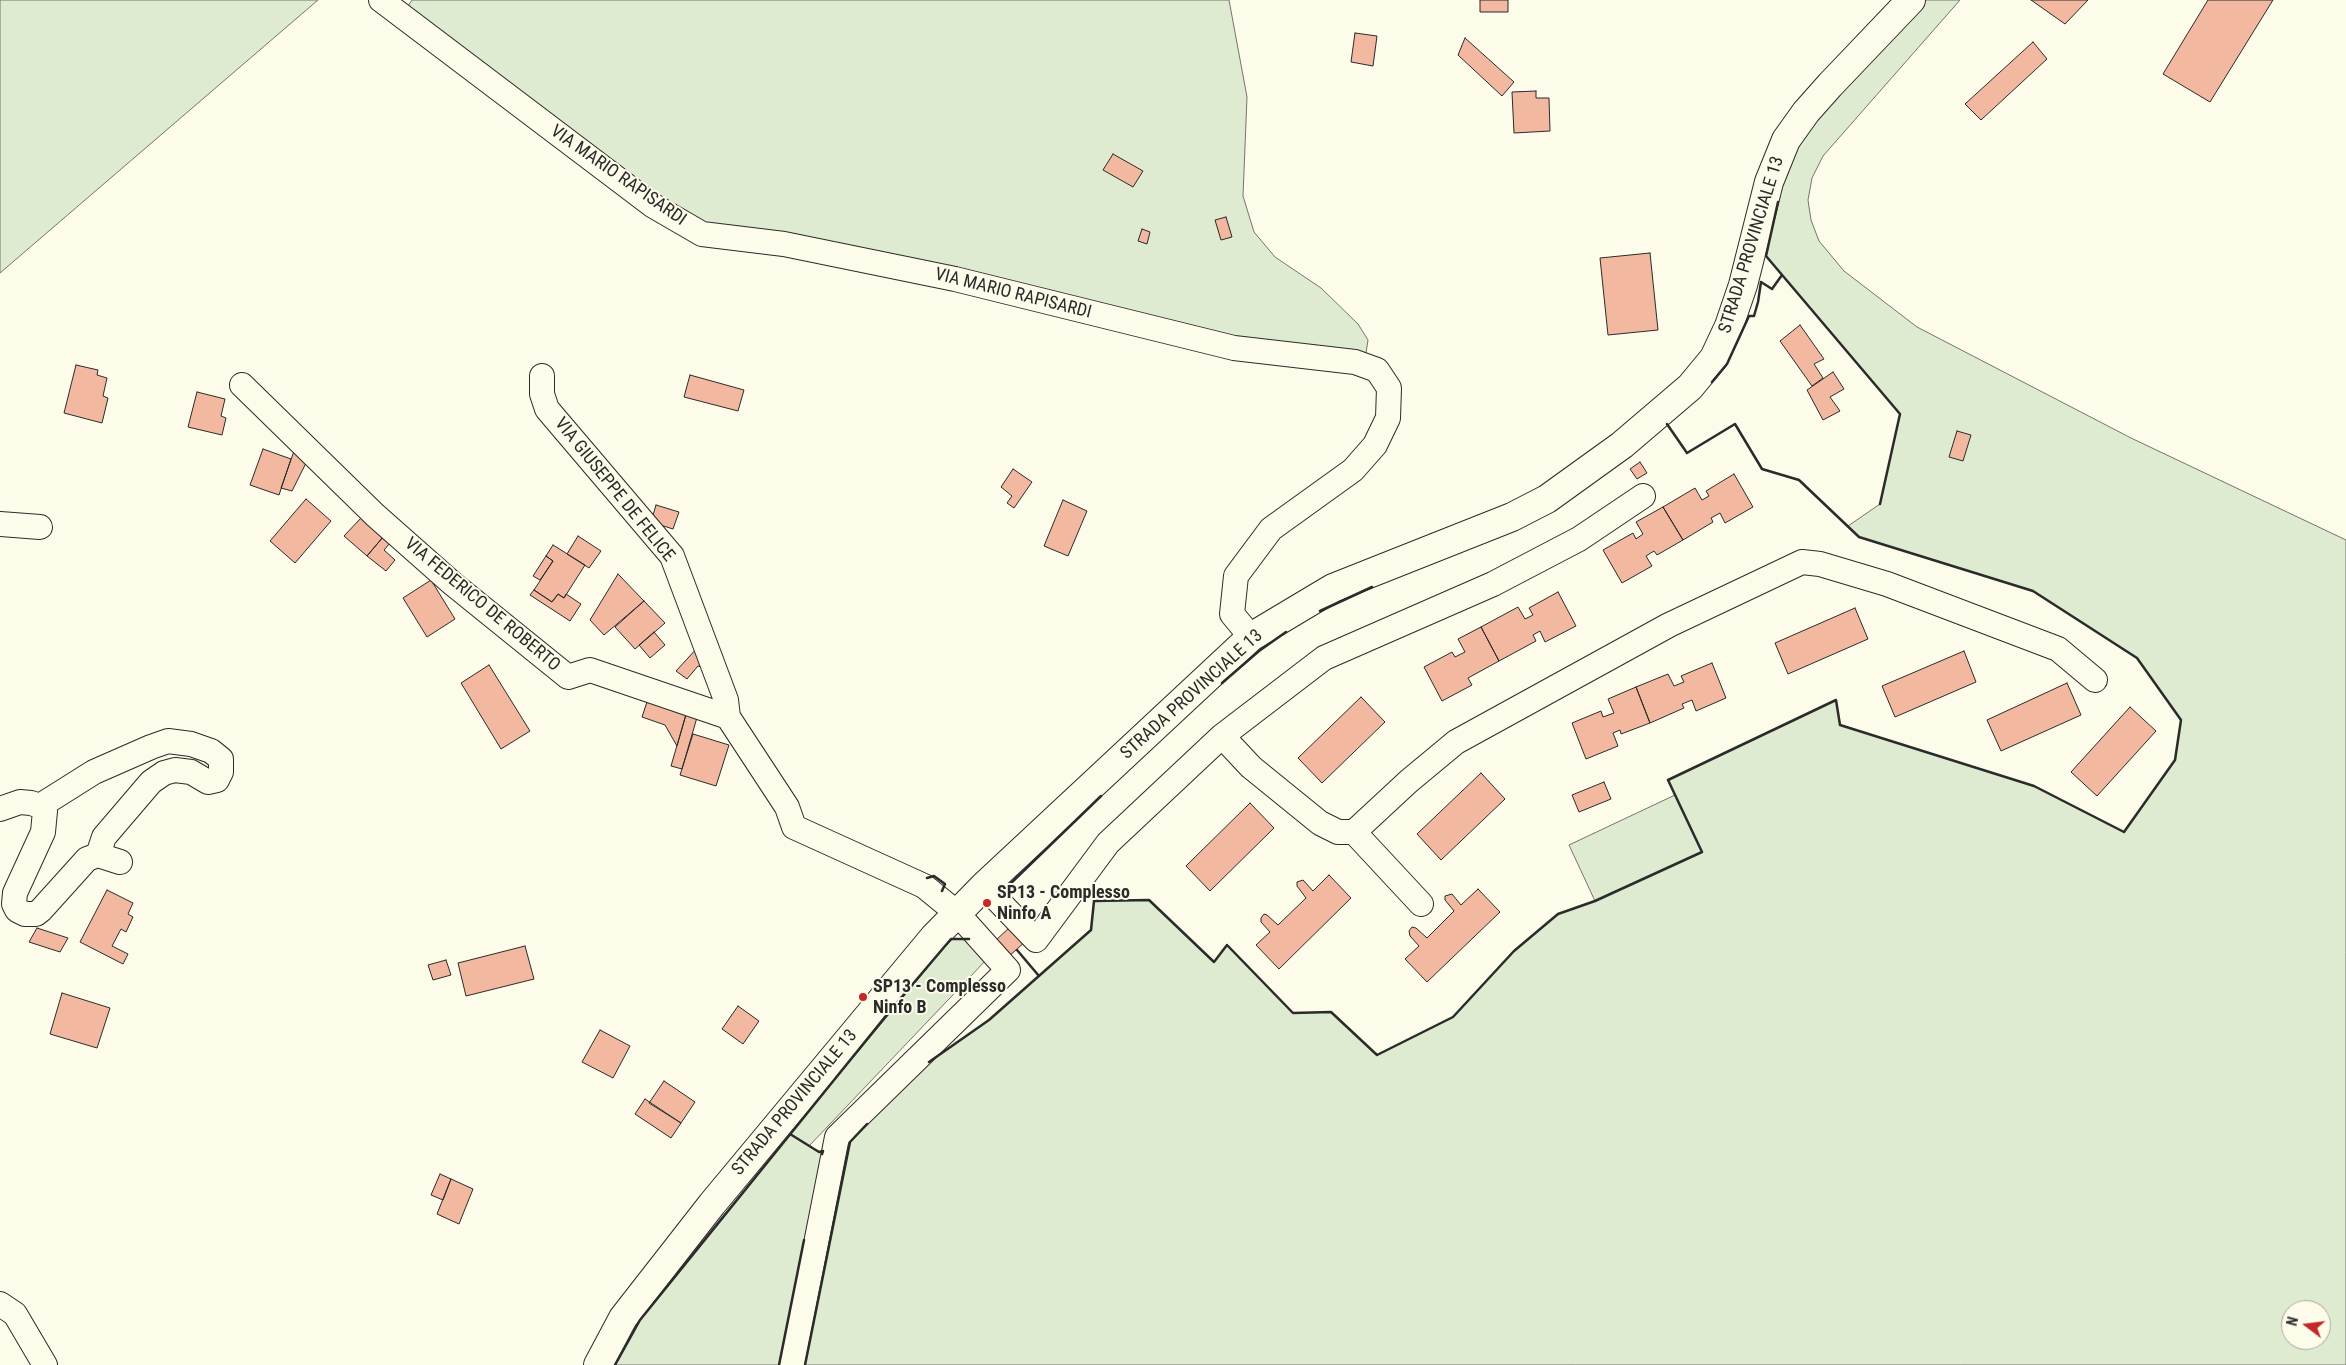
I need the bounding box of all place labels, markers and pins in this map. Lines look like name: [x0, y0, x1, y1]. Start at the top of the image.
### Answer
place label: SP13 - Complesso Ninfo A: [997, 882, 1130, 924]
marker: SP13 - Complesso Ninfo A: [981, 897, 993, 909]
place label: SP13 - Complesso Ninfo B: [873, 976, 1006, 1019]
marker: SP13 - Complesso Ninfo B: [857, 991, 869, 1003]

